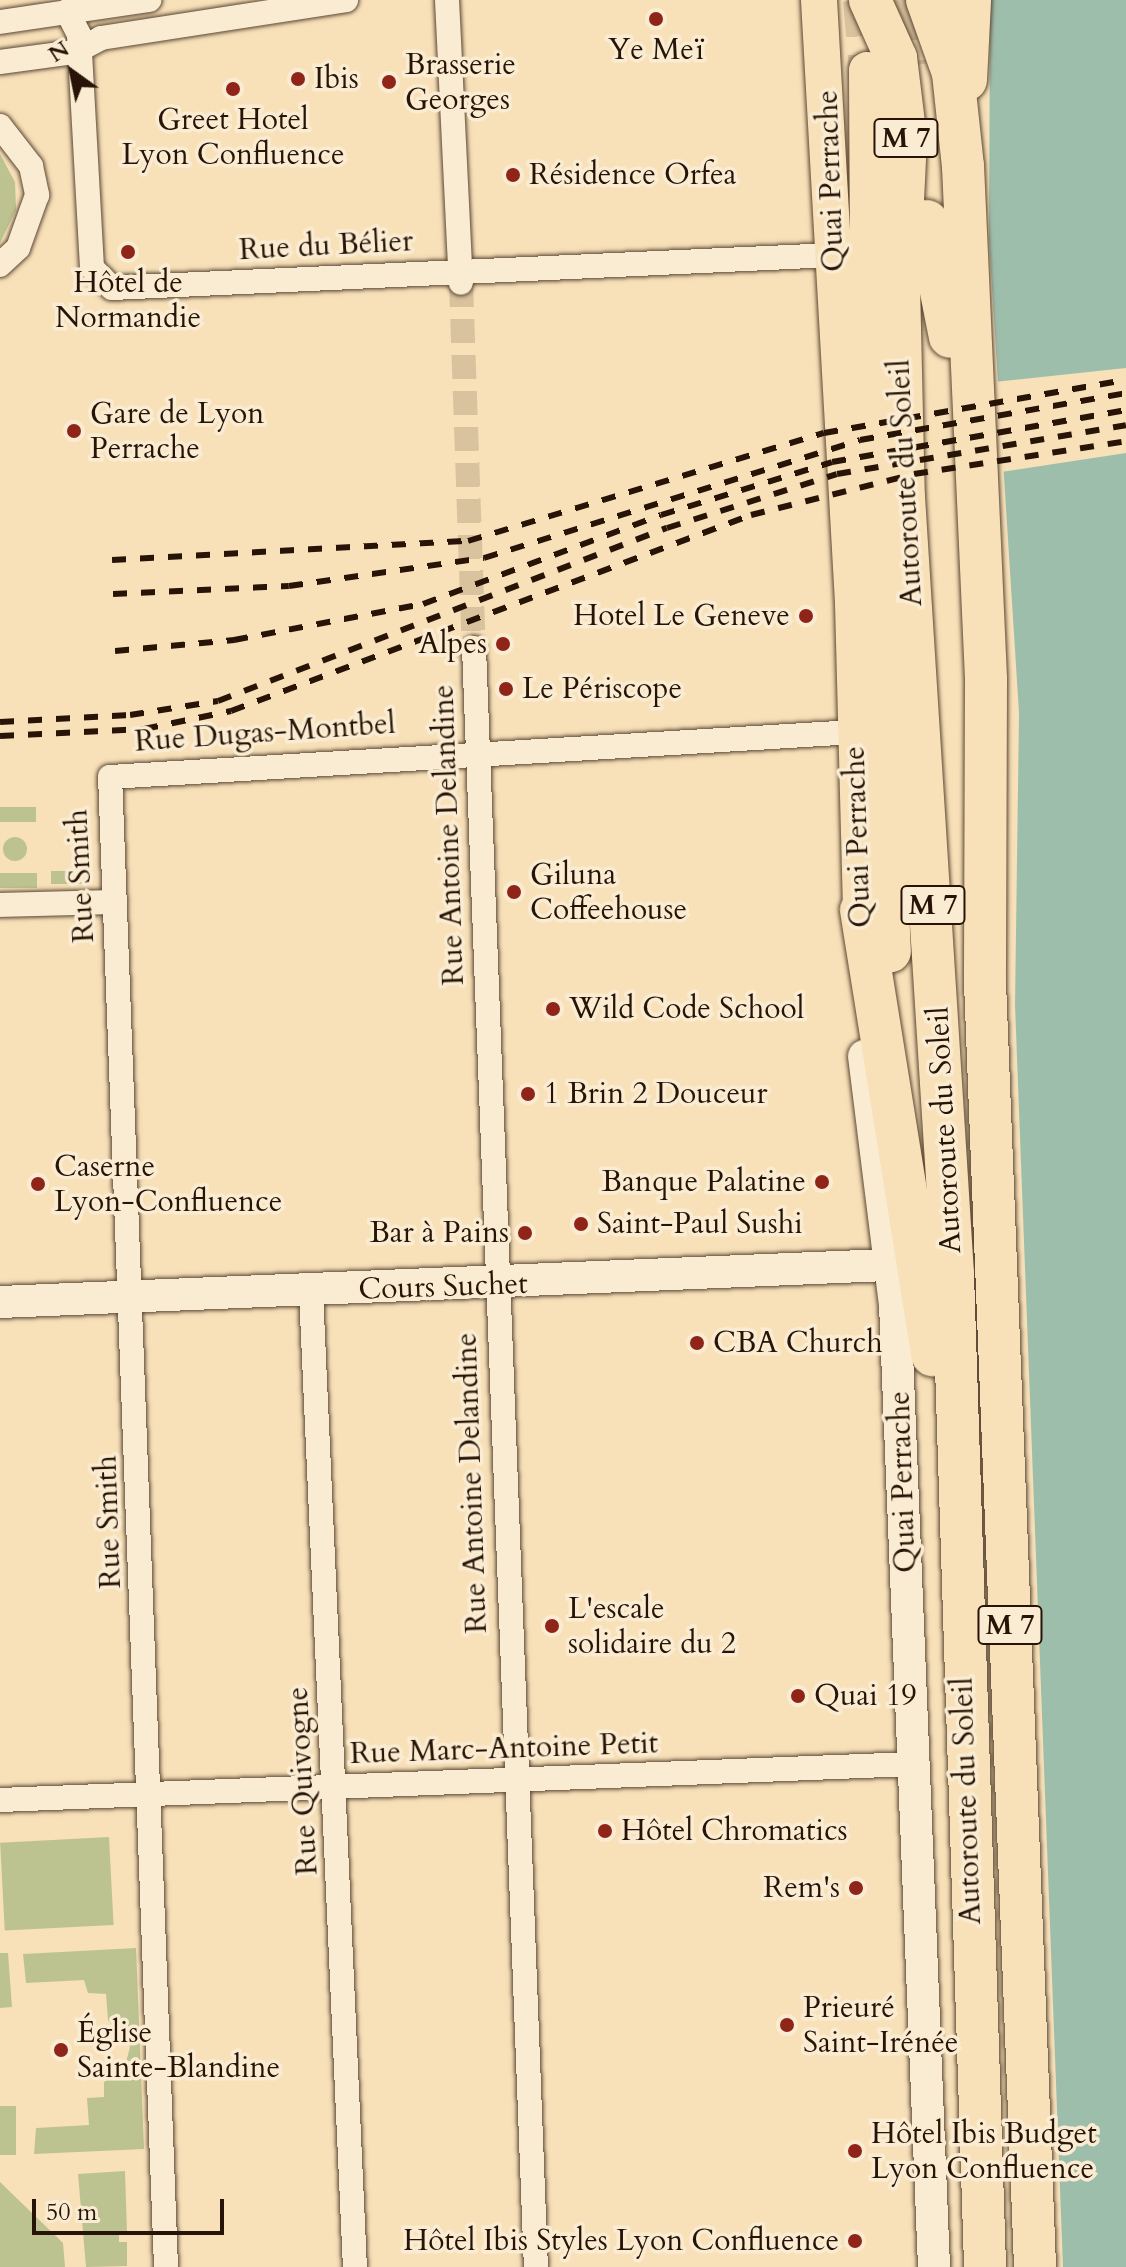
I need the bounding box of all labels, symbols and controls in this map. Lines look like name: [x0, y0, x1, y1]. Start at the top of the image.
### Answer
marker: Ye Meï: [647, 10, 665, 28]
north arrow: [32, 32, 112, 112]
place label: Ye Meï: [608, 32, 704, 68]
text: N: [43, 34, 75, 70]
place label: Brasserie Georges: [405, 47, 516, 118]
place label: Ibis: [314, 61, 359, 97]
marker: Ibis: [289, 70, 307, 88]
marker: Brasserie Georges: [380, 73, 398, 91]
marker: Greet Hotel Lyon Confluence: [224, 80, 242, 98]
street label: Quai Perrache: [810, 90, 852, 272]
place label: Greet Hotel Lyon Confluence: [121, 102, 345, 172]
road number: M 7: [872, 114, 940, 162]
place label: Résidence Orfea: [529, 157, 736, 193]
marker: Résidence Orfea: [504, 166, 522, 184]
street label: Rue du Bélier: [238, 223, 414, 269]
marker: Hôtel de Normandie: [119, 243, 137, 261]
place label: Hôtel de Normandie: [55, 265, 201, 336]
street label: Autoroute du Soleil: [882, 359, 930, 607]
place label: Gare de Lyon Perrache: [90, 396, 264, 466]
marker: Gare de Lyon Perrache: [65, 422, 83, 440]
place label: Hotel Le Geneve: [573, 598, 790, 634]
marker: Hotel Le Geneve: [797, 607, 815, 625]
place label: Alpes: [418, 626, 487, 662]
marker: Alpes: [494, 635, 512, 653]
place label: Le Périscope: [522, 671, 682, 707]
marker: Le Périscope: [497, 680, 515, 698]
street label: Rue Antoine Delandine: [426, 684, 472, 986]
street label: Rue Dugas-Montbel: [133, 706, 397, 760]
street label: Quai Perrache: [837, 746, 879, 928]
street label: Rue Smith: [60, 808, 102, 944]
place label: Giluna Coffeehouse: [530, 857, 687, 928]
road number: M 7: [899, 881, 967, 929]
marker: Giluna Coffeehouse: [505, 883, 523, 901]
place label: Wild Code School: [569, 991, 804, 1027]
marker: Wild Code School: [544, 1000, 562, 1018]
street label: Autoroute du Soleil: [921, 1006, 969, 1254]
place label: 1 Brin 2 Douceur: [544, 1076, 767, 1112]
marker: 1 Brin 2 Douceur: [519, 1085, 537, 1103]
place label: Caserne Lyon-Confluence: [54, 1149, 282, 1220]
place label: Banque Palatine: [602, 1164, 806, 1200]
marker: Banque Palatine: [813, 1173, 831, 1191]
marker: Caserne Lyon-Confluence: [29, 1175, 47, 1193]
place label: Saint-Paul Sushi: [597, 1206, 803, 1242]
place label: Bar à Pains: [369, 1215, 509, 1251]
marker: Saint-Paul Sushi: [572, 1215, 590, 1233]
marker: Bar à Pains: [516, 1224, 534, 1242]
street label: Cours Suchet: [358, 1266, 528, 1308]
place label: CBA Church: [713, 1325, 883, 1361]
street label: Rue Antoine Delandine: [449, 1332, 495, 1634]
marker: CBA Church: [688, 1334, 706, 1352]
street label: Quai Perrache: [882, 1391, 924, 1573]
street label: Rue Smith: [89, 1455, 129, 1589]
place label: L'escale solidaire du 2: [568, 1591, 736, 1662]
road number: M 7: [976, 1601, 1044, 1649]
marker: L'escale solidaire du 2: [543, 1617, 561, 1635]
street label: Autoroute du Soleil: [945, 1677, 989, 1925]
place label: Quai 19: [814, 1678, 917, 1714]
street label: Rue Quivogne: [280, 1686, 326, 1876]
marker: Quai 19: [789, 1687, 807, 1705]
street label: Rue Marc-Antoine Petit: [349, 1726, 659, 1772]
place label: Hôtel Chromatics: [621, 1813, 848, 1849]
marker: Hôtel Chromatics: [596, 1822, 614, 1840]
place label: Rem's: [763, 1870, 840, 1906]
marker: Rem's: [847, 1879, 865, 1897]
place label: Prieuré Saint-Irénée: [803, 1990, 958, 2060]
place label: Église Sainte-Blandine: [77, 2015, 280, 2086]
marker: Prieuré Saint-Irénée: [778, 2016, 796, 2034]
marker: Église Sainte-Blandine: [52, 2041, 70, 2059]
place label: Hôtel Ibis Budget Lyon Confluence: [871, 2116, 1097, 2186]
marker: Hôtel Ibis Budget Lyon Confluence: [846, 2142, 864, 2160]
scale bar: [36, 2183, 228, 2233]
text: 50 m: [46, 2196, 97, 2229]
place label: Hôtel Ibis Styles Lyon Confluence: [403, 2223, 839, 2259]
marker: Hôtel Ibis Styles Lyon Confluence: [846, 2232, 864, 2250]

